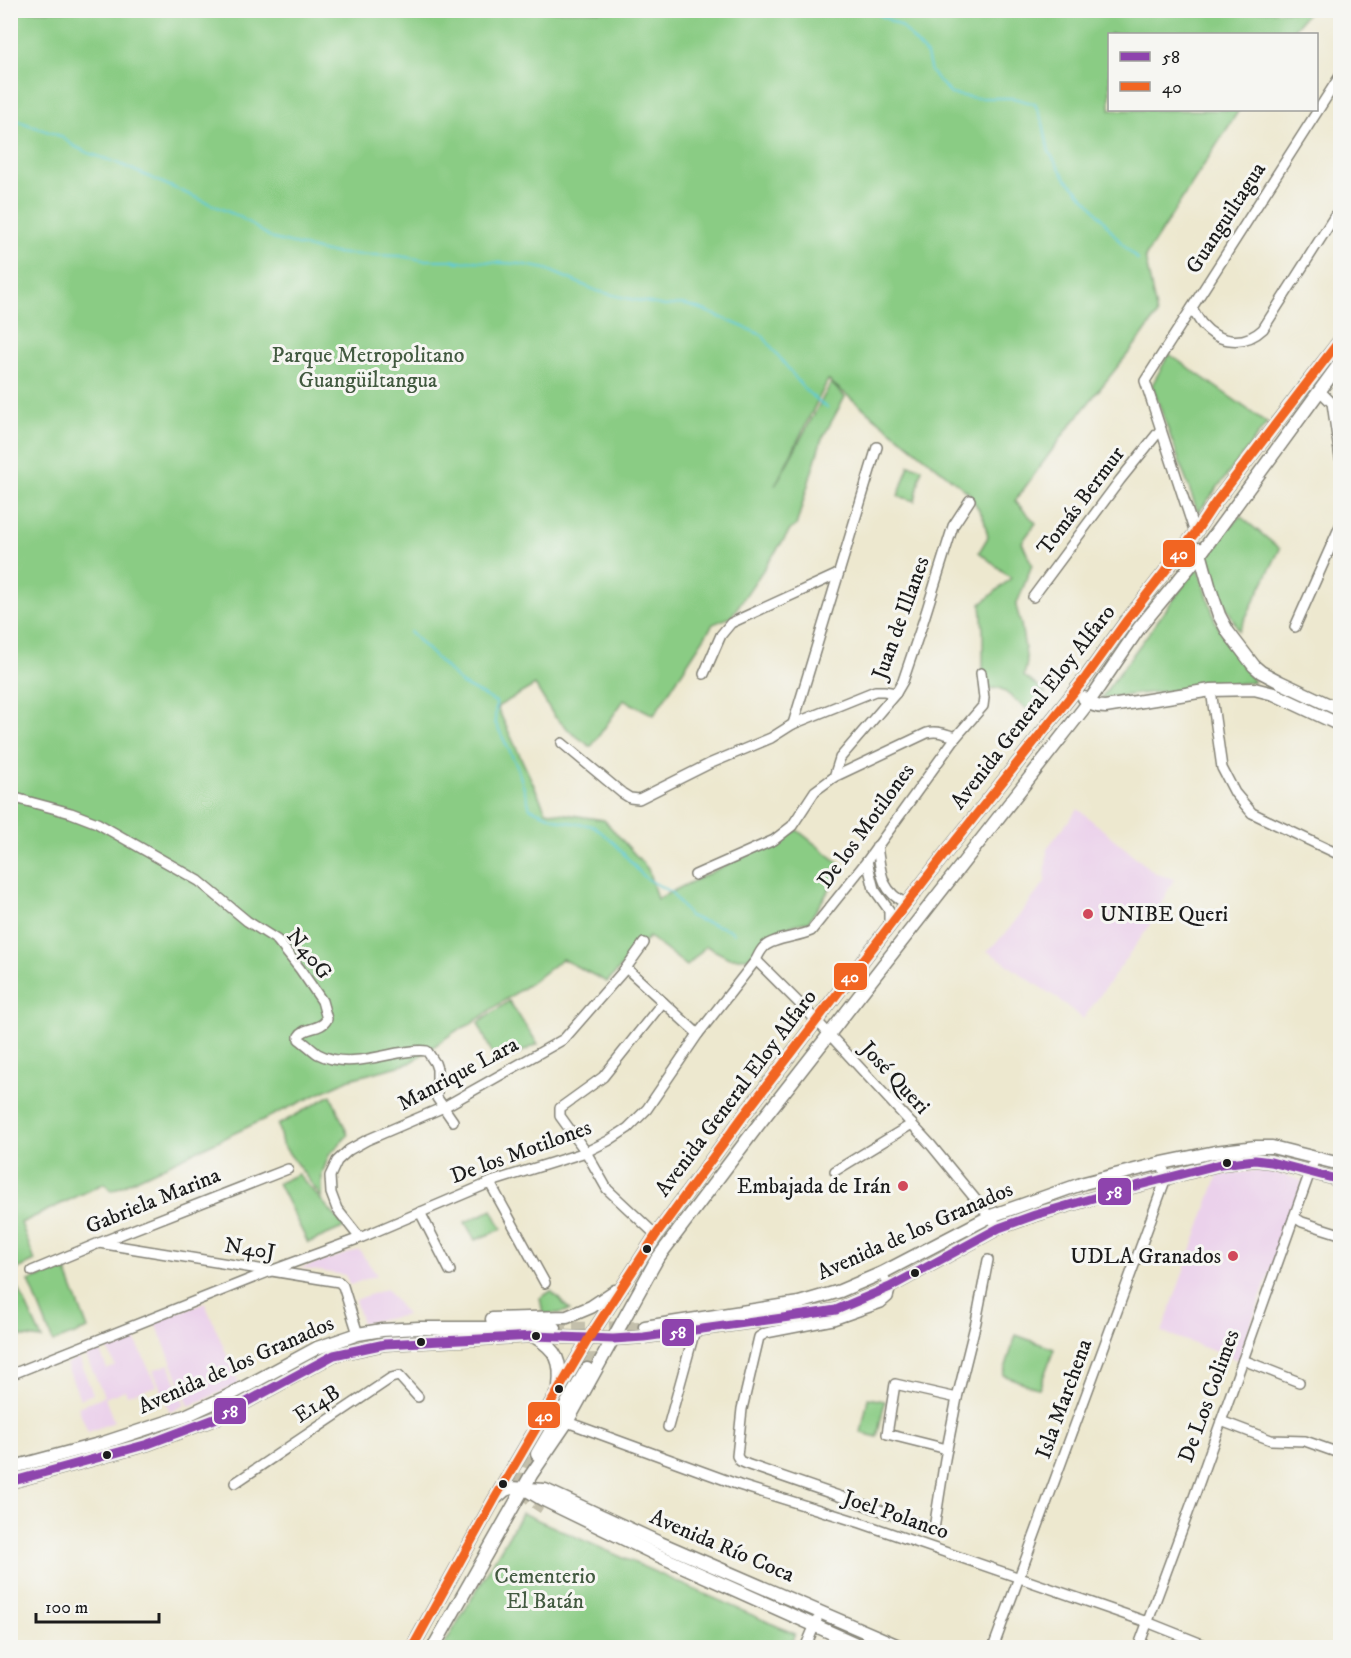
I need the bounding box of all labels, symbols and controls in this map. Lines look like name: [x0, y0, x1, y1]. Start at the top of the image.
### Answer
legend: [1108, 33, 1318, 111]
text: 58: [1162, 47, 1180, 69]
text: 40: [1162, 77, 1182, 99]
street label: Guanguiltagua: [1180, 157, 1272, 279]
park label: Parque Metropolitano Guangüiltangua: [272, 342, 464, 394]
street label: Tomás Bermur: [1031, 441, 1131, 561]
line badge: 40: [1162, 539, 1196, 568]
text: 40: [1169, 544, 1188, 564]
street label: Juan de Illanes: [866, 553, 936, 685]
street label: Avenida General Eloy Alfaro: [945, 599, 1121, 815]
street label: De los Motilones: [812, 758, 920, 894]
place label: UNIBE Queri: [1100, 901, 1228, 928]
marker: UNIBE Queri: [1081, 907, 1095, 921]
street label: N40G: [280, 923, 338, 985]
line badge: 40: [833, 962, 868, 991]
text: 40: [840, 967, 859, 987]
street label: Avenida General Eloy Alfaro: [649, 984, 823, 1202]
street label: Manrique Lara: [393, 1031, 524, 1117]
street label: José Queri: [853, 1034, 936, 1120]
street label: De los Motilones: [447, 1114, 595, 1190]
unlabelled marker: [1221, 1157, 1233, 1169]
street label: Gabriela Marina: [82, 1162, 225, 1240]
place label: Embajada de Irán: [737, 1173, 891, 1200]
street label: Avenida de los Granados: [813, 1176, 1017, 1286]
line badge: 58: [1097, 1177, 1132, 1206]
marker: Embajada de Irán: [896, 1179, 910, 1193]
text: 58: [1105, 1183, 1122, 1203]
street label: N40J: [222, 1232, 278, 1266]
unlabelled marker: [641, 1243, 653, 1255]
place label: UDLA Granados: [1070, 1243, 1221, 1270]
marker: UDLA Granados: [1226, 1249, 1240, 1263]
unlabelled marker: [909, 1267, 921, 1279]
street label: Avenida de los Granados: [134, 1310, 338, 1420]
line badge: 58: [661, 1318, 695, 1347]
text: 58: [669, 1323, 686, 1343]
street label: De Los Colimes: [1172, 1326, 1246, 1466]
unlabelled marker: [530, 1330, 542, 1342]
street label: Isla Marchena: [1030, 1335, 1098, 1463]
unlabelled marker: [415, 1336, 427, 1348]
street label: E14B: [289, 1379, 345, 1429]
unlabelled marker: [553, 1383, 565, 1395]
line badge: 58: [213, 1397, 247, 1425]
line badge: 40: [527, 1401, 561, 1429]
text: 58: [221, 1402, 238, 1422]
text: 40: [534, 1406, 553, 1426]
unlabelled marker: [101, 1449, 113, 1461]
unlabelled marker: [497, 1478, 509, 1490]
street label: Joel Polanco: [838, 1484, 952, 1546]
street label: Avenida Río Coca: [646, 1503, 799, 1589]
park label: Cementerio El Batán: [494, 1563, 596, 1615]
scale bar: [36, 1586, 159, 1624]
text: 100 m: [45, 1597, 88, 1619]

